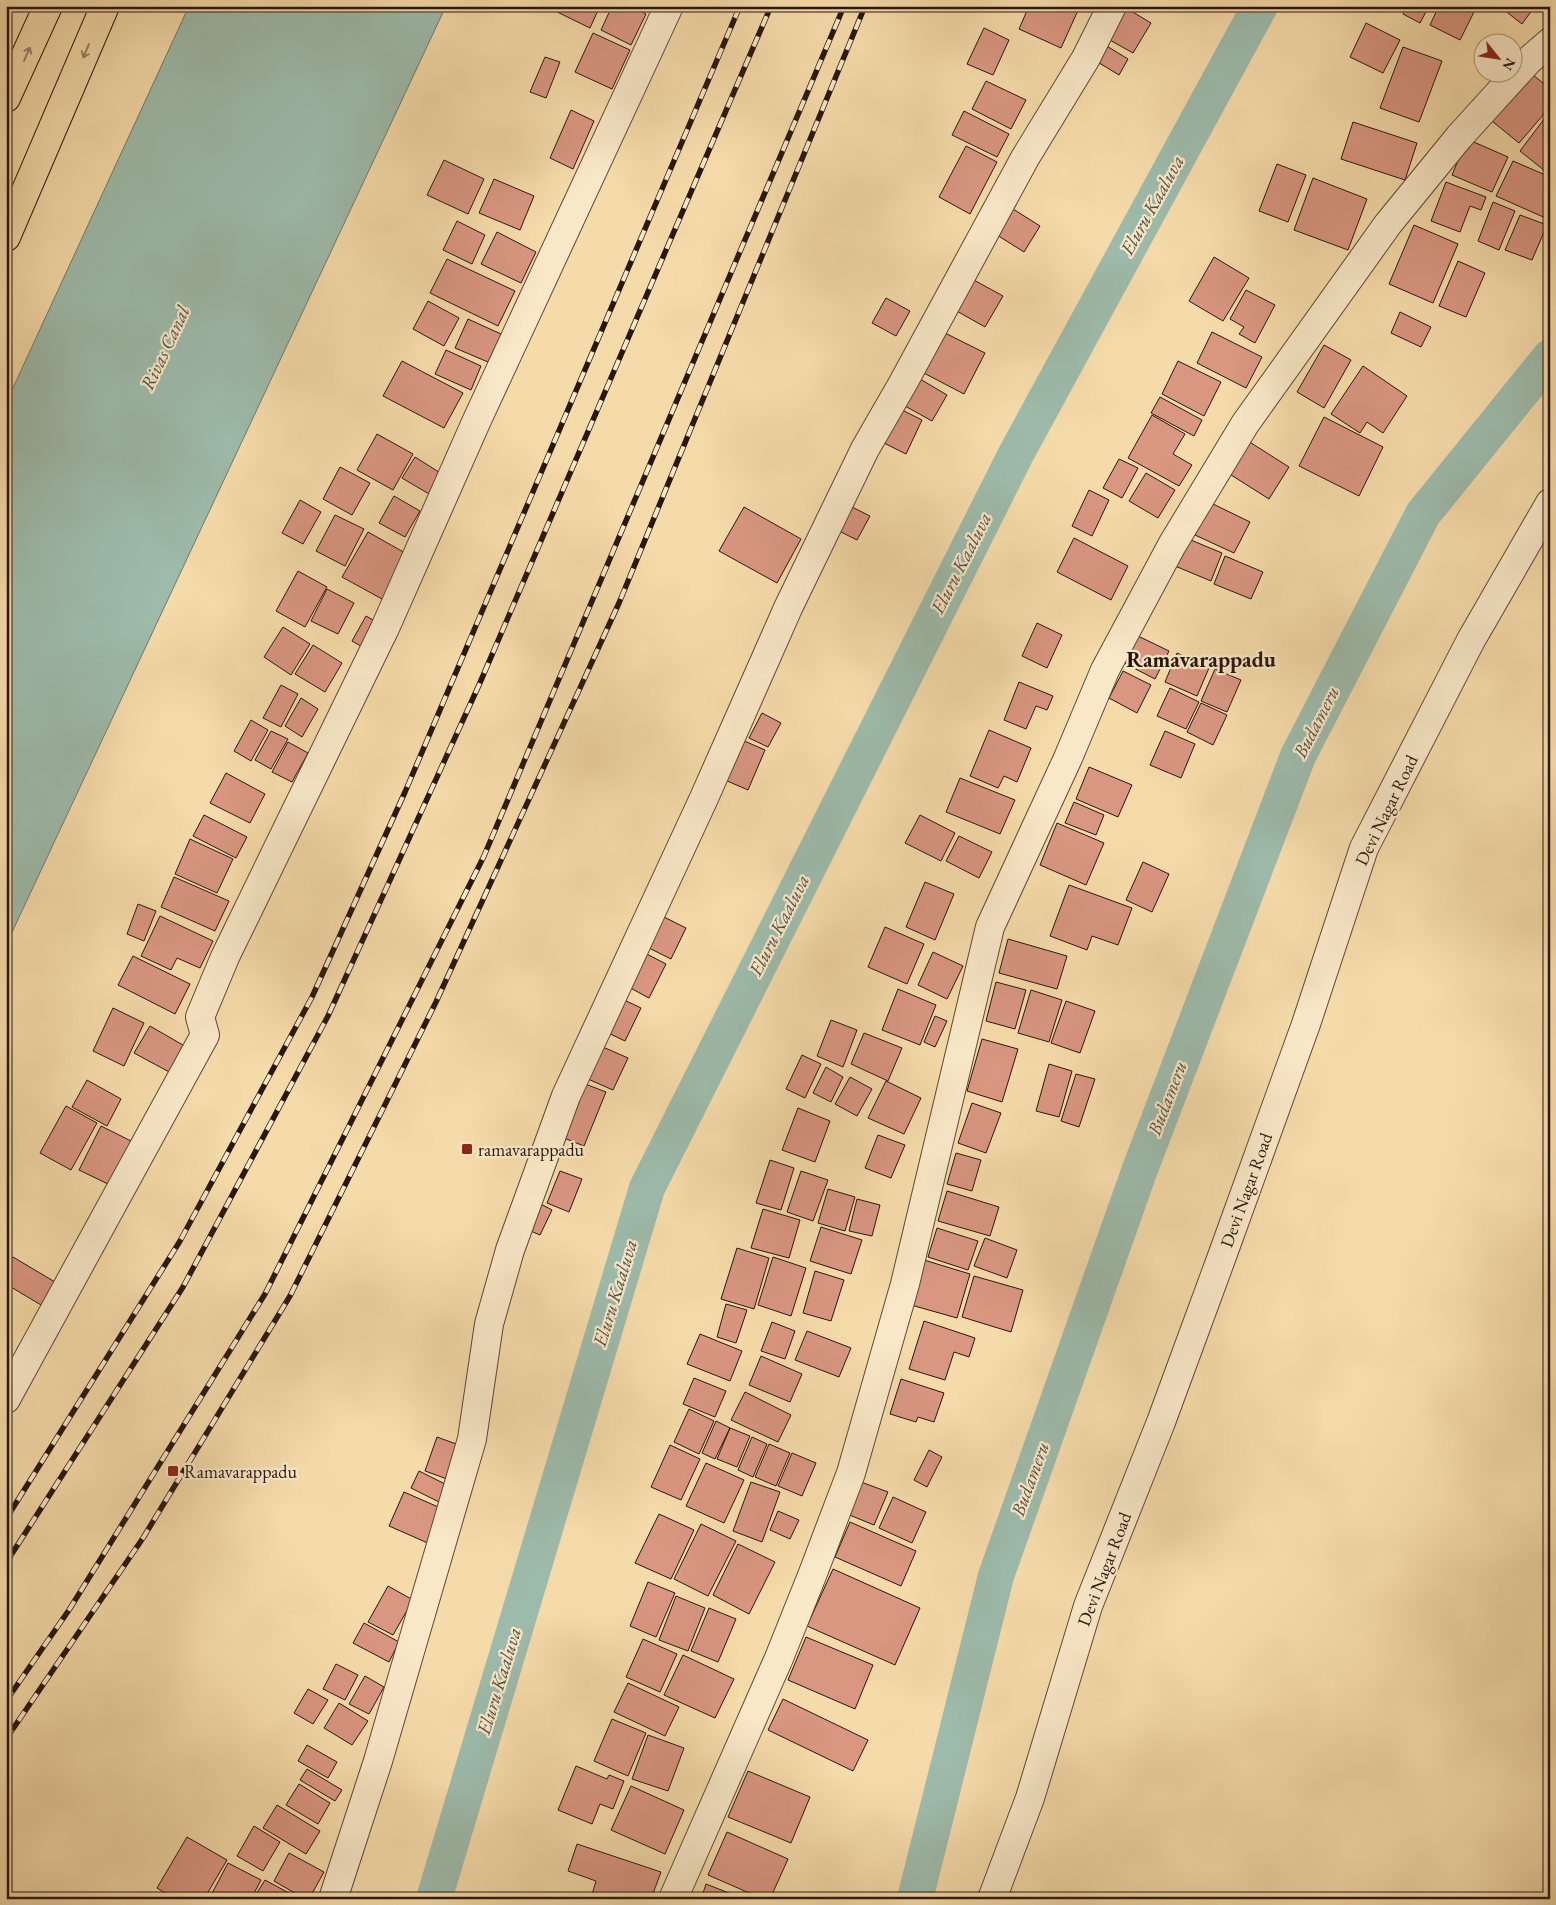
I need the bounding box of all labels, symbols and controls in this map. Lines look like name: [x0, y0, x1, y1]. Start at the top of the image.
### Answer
north arrow: [1474, 32, 1524, 82]
one-way arrow: [80, 43, 90, 58]
one-way arrow: [22, 47, 32, 62]
text: N: [1498, 55, 1520, 74]
water label: Eluru Kaaluva: [1114, 151, 1190, 260]
water label: Rivas Canal: [135, 301, 196, 394]
water label: Eluru Kaaluva: [924, 508, 997, 619]
district label: Ramavarappadu: [1126, 645, 1276, 674]
water label: Budameru: [1287, 682, 1345, 763]
street label: Devi Nagar Road: [1349, 750, 1423, 869]
water label: Eluru Kaaluva: [742, 870, 815, 981]
water label: Budameru: [1141, 1057, 1193, 1139]
street label: Devi Nagar Road: [1215, 1129, 1278, 1250]
place label: ramavarappadu: [478, 1138, 585, 1161]
marker: ramavarappadu: [460, 1142, 474, 1156]
water label: Eluru Kaaluva: [587, 1237, 643, 1350]
water label: Budameru: [1005, 1438, 1055, 1521]
place label: Ramavarappadu: [184, 1460, 297, 1483]
marker: Ramavarappadu: [166, 1464, 180, 1478]
street label: Devi Nagar Road: [1072, 1508, 1137, 1629]
water label: Eluru Kaaluva: [471, 1625, 527, 1738]

